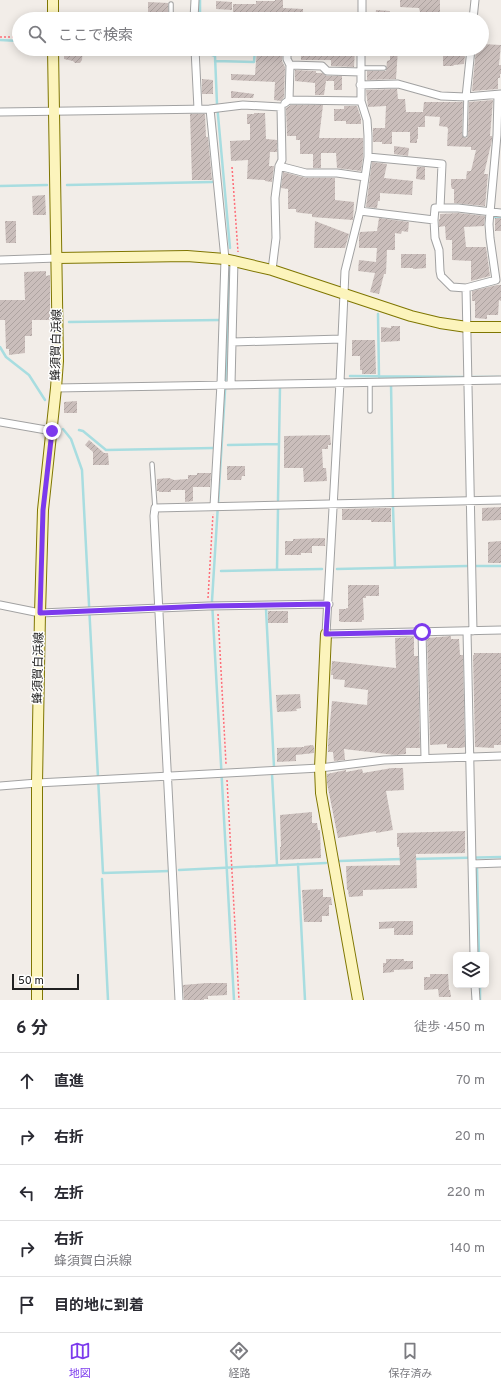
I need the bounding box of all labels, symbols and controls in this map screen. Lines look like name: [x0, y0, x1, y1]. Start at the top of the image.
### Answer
search box: [12, 12, 489, 56]
icon: search: [26, 23, 48, 45]
text: ここで検索: [58, 27, 133, 46]
street label: 蜂須賀白浜線: [48, 309, 66, 381]
route end: [43, 422, 61, 440]
route start: [413, 623, 431, 641]
street label: 蜂須賀白浜線: [30, 632, 48, 704]
map controls: [453, 952, 489, 988]
button: layers: [453, 952, 489, 988]
scale bar: [12, 972, 79, 991]
text: 50 m: [18, 974, 44, 988]
text: 6 分: [16, 1018, 48, 1040]
text: 徒歩 · 450 m: [414, 1020, 485, 1036]
icon: ahead: [16, 1070, 38, 1092]
text: 直進: [54, 1073, 84, 1092]
text: 70 m: [456, 1073, 485, 1089]
icon: right: [16, 1126, 38, 1148]
text: 右折: [54, 1129, 84, 1148]
text: 20 m: [455, 1129, 485, 1145]
icon: left: [16, 1182, 38, 1204]
text: 左折: [54, 1185, 84, 1204]
text: 220 m: [447, 1185, 485, 1201]
text: 右折: [54, 1231, 84, 1250]
icon: right: [16, 1238, 38, 1260]
text: 140 m: [450, 1241, 485, 1257]
text: 蜂須賀白浜線: [54, 1254, 132, 1270]
icon: arrive: [16, 1294, 38, 1316]
text: 目的地に到着: [54, 1297, 144, 1316]
tab: 地図: [69, 1340, 91, 1381]
tab: 経路: [228, 1340, 250, 1381]
tab: 保存済み: [388, 1340, 432, 1381]

